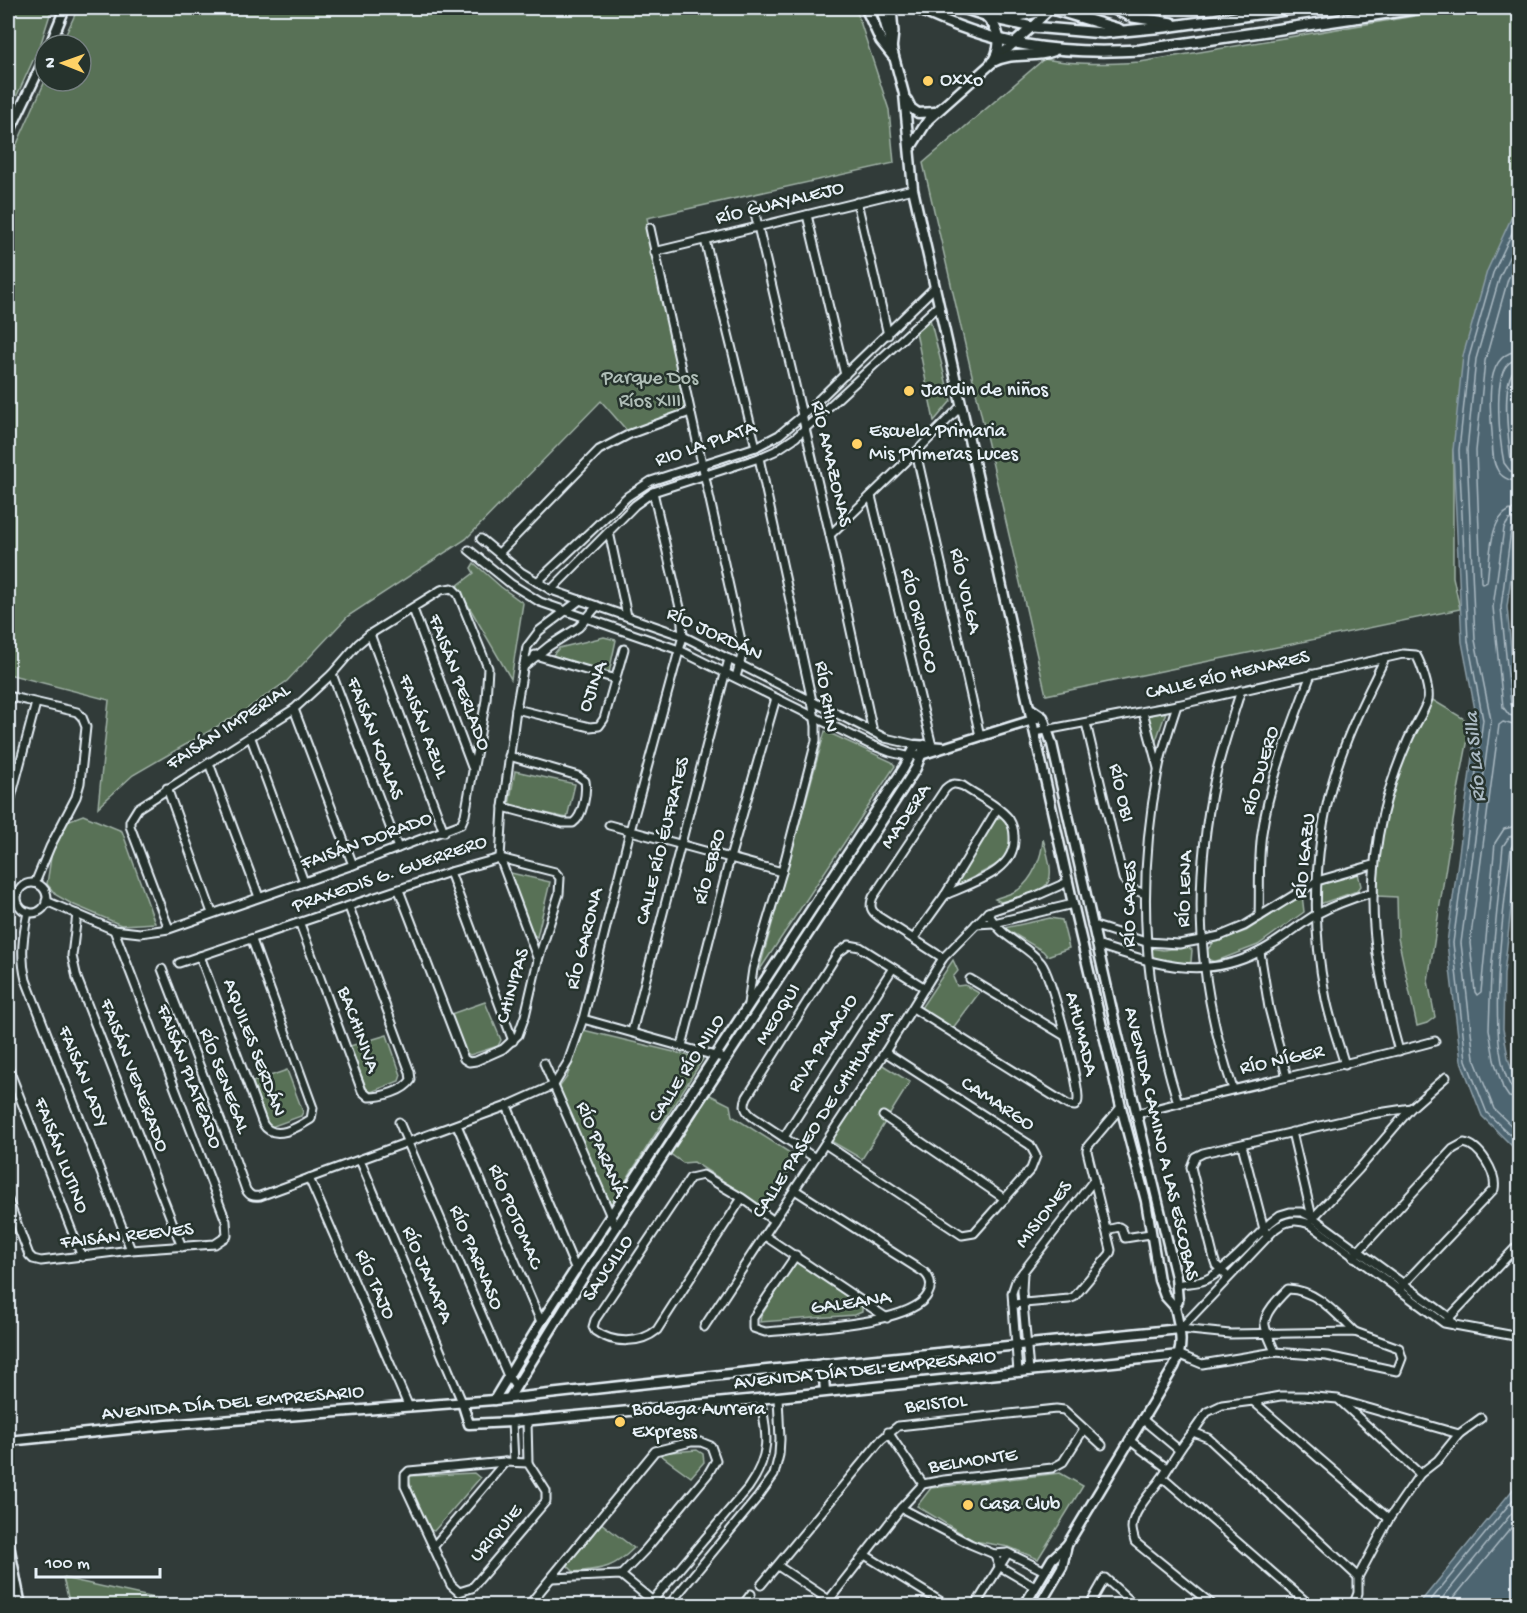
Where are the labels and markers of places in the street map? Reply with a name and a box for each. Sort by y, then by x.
place label: Oxxo [940,70,983,93]
marker: Oxxo [921,74,935,88]
place label: Jardin de niños [921,380,1049,403]
marker: Jardin de niños [902,384,916,398]
place label: Escuela Primaria Mis Primeras Luces [869,421,1018,467]
marker: Escuela Primaria Mis Primeras Luces [850,437,864,451]
place label: Bodega Aurrera Express [631,1399,767,1445]
marker: Bodega Aurrera Express [613,1415,627,1429]
place label: Casa Club [980,1494,1061,1517]
marker: Casa Club [961,1498,975,1512]

